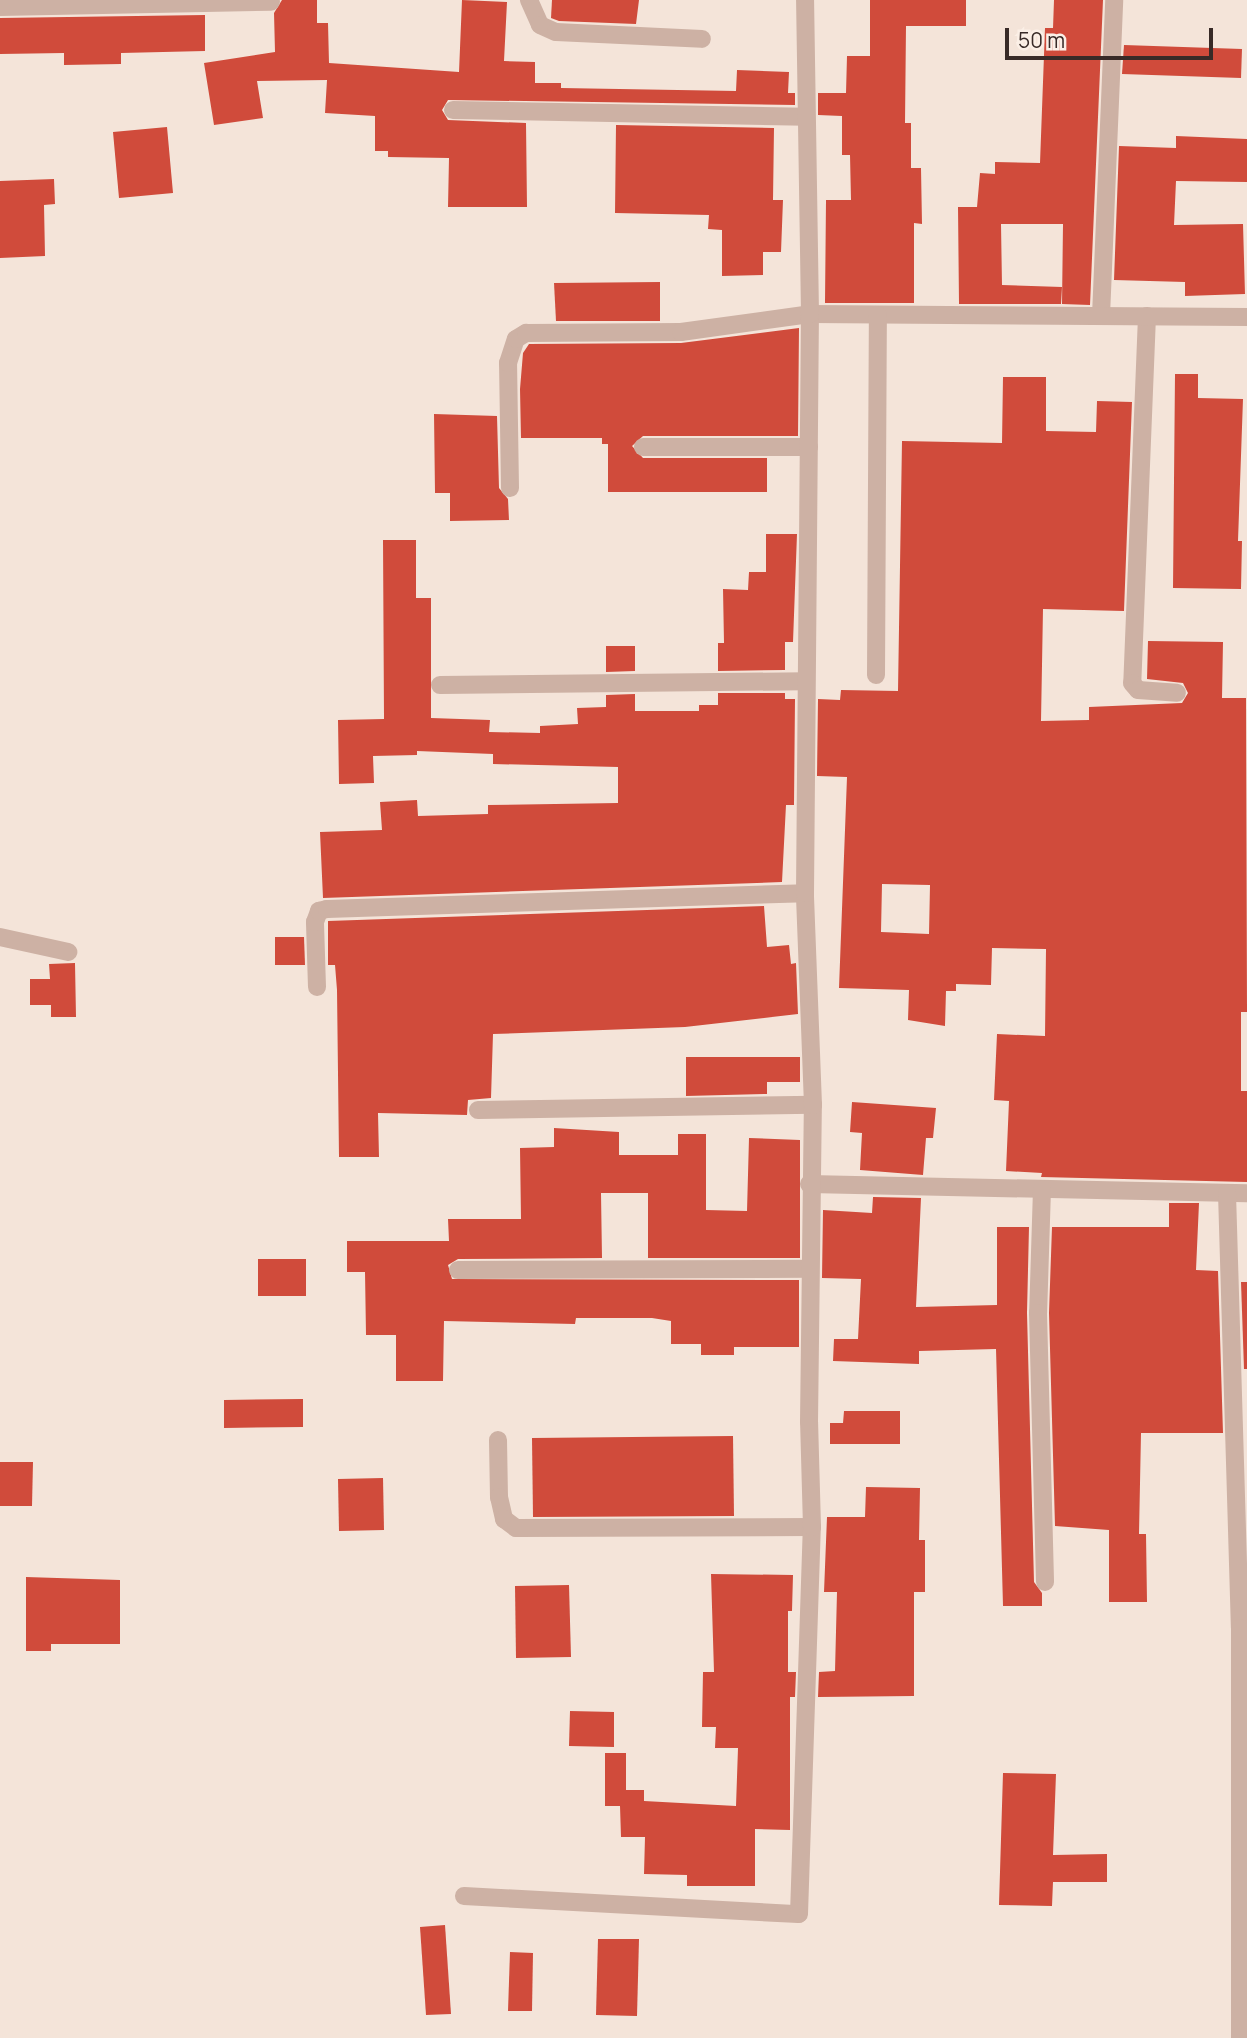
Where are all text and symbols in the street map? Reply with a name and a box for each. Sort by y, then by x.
scale bar [1009,14,1217,58]
text: 50 m [1018,26,1065,54]

